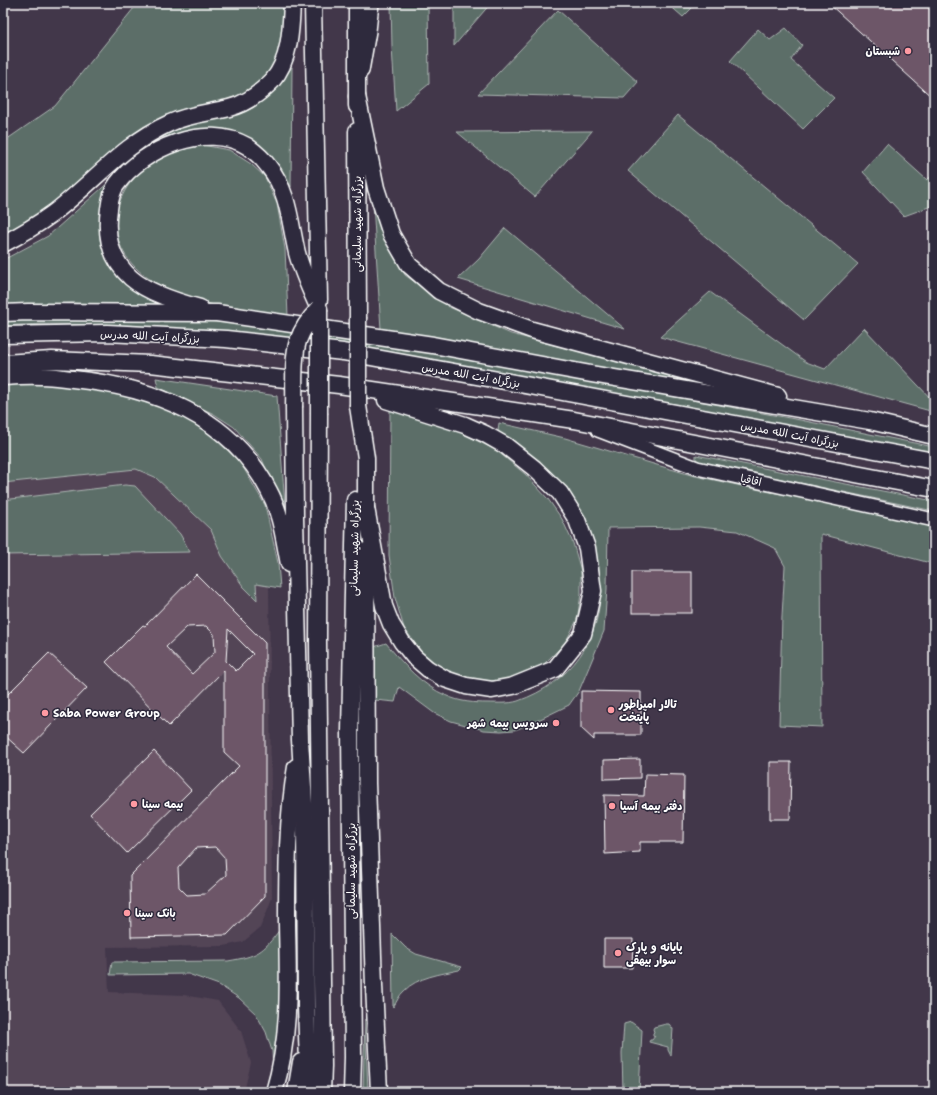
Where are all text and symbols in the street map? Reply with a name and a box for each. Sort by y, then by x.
place label: شبستان [866,44,900,59]
marker: شبستان [903,46,913,56]
street label: بزرگراه شهید سلیمانی [350,176,365,272]
street label: بزرگراه آیت الله مدرس [100,326,200,347]
street label: بزرگراه آیت الله مدرس [421,359,521,392]
street label: بزرگراه آیت الله مدرس [740,418,840,451]
street label: اقاقیا [739,471,763,490]
street label: بزرگراه شهید سلیمانی [346,500,363,596]
place label: تالار امپراطور پایتخت [618,697,677,725]
marker: تالار امپراطور پایتخت [606,705,616,715]
place label: Saba Power Group [53,706,160,721]
marker: Saba Power Group [40,708,50,718]
place label: سرویس بیمه شهر [467,716,548,731]
marker: سرویس بیمه شهر [551,718,561,728]
place label: بیمه سینا [142,797,183,812]
marker: بیمه سینا [129,799,139,809]
place label: دفتر بیمه آسیا [620,799,682,814]
marker: دفتر بیمه آسیا [607,801,617,811]
street label: بزرگراه شهید سلیمانی [344,823,359,919]
place label: بانک سینا [135,906,176,921]
marker: بانک سینا [122,908,132,918]
place label: پایانه و پارک سوار بیهقی [626,940,683,968]
marker: پایانه و پارک سوار بیهقی [613,948,623,958]

